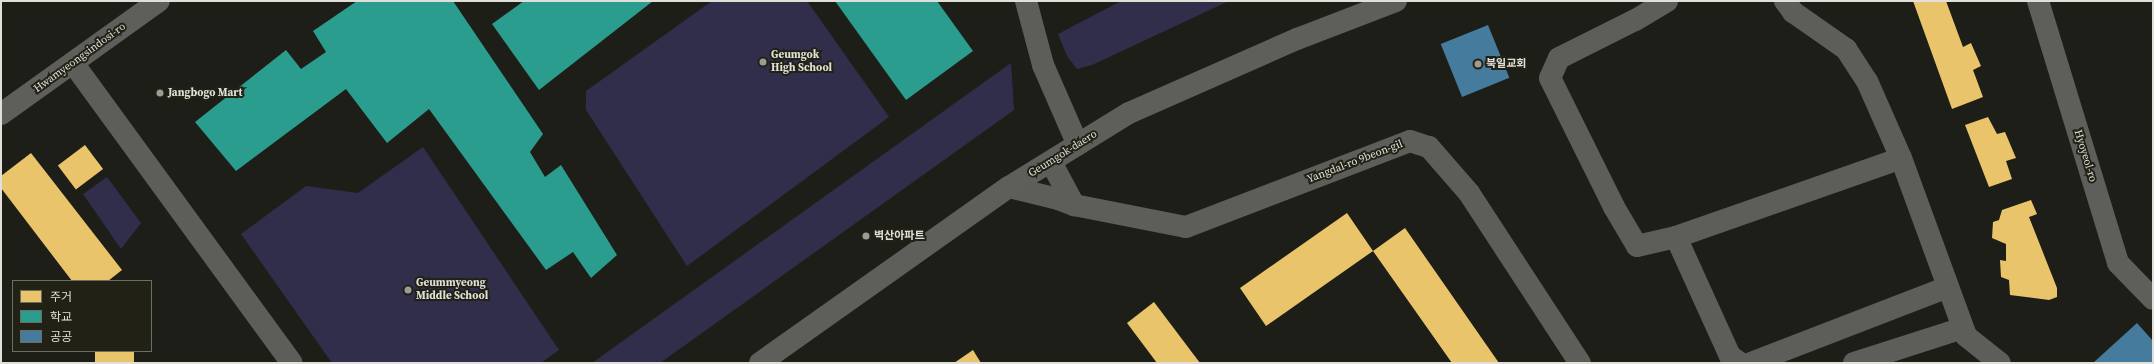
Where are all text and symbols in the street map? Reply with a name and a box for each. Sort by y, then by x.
street label: Hwamyeongsindosi-ro [32,20,128,96]
place label: Geumgok High School [771,49,832,75]
marker: Geumgok High School [758,57,768,67]
place label: 북일교회 [1486,57,1526,71]
marker: 북일교회 [1473,59,1483,69]
place label: Jangbogo Mart [168,86,242,100]
marker: Jangbogo Mart [155,88,165,98]
street label: Geumgok-daero [1026,128,1100,180]
street label: Hyoyeol-ro [2071,128,2099,184]
street label: Yangdal-ro 9beon-gil [1305,138,1405,186]
place label: 벽산아파트 [874,229,925,243]
marker: 벽산아파트 [861,231,871,241]
place label: Geummyeong Middle School [416,277,488,303]
legend [12,280,152,352]
marker: Geummyeong Middle School [403,285,413,295]
text: 주거 [50,289,72,305]
text: 학교 [50,309,72,325]
text: 공공 [50,329,72,345]

